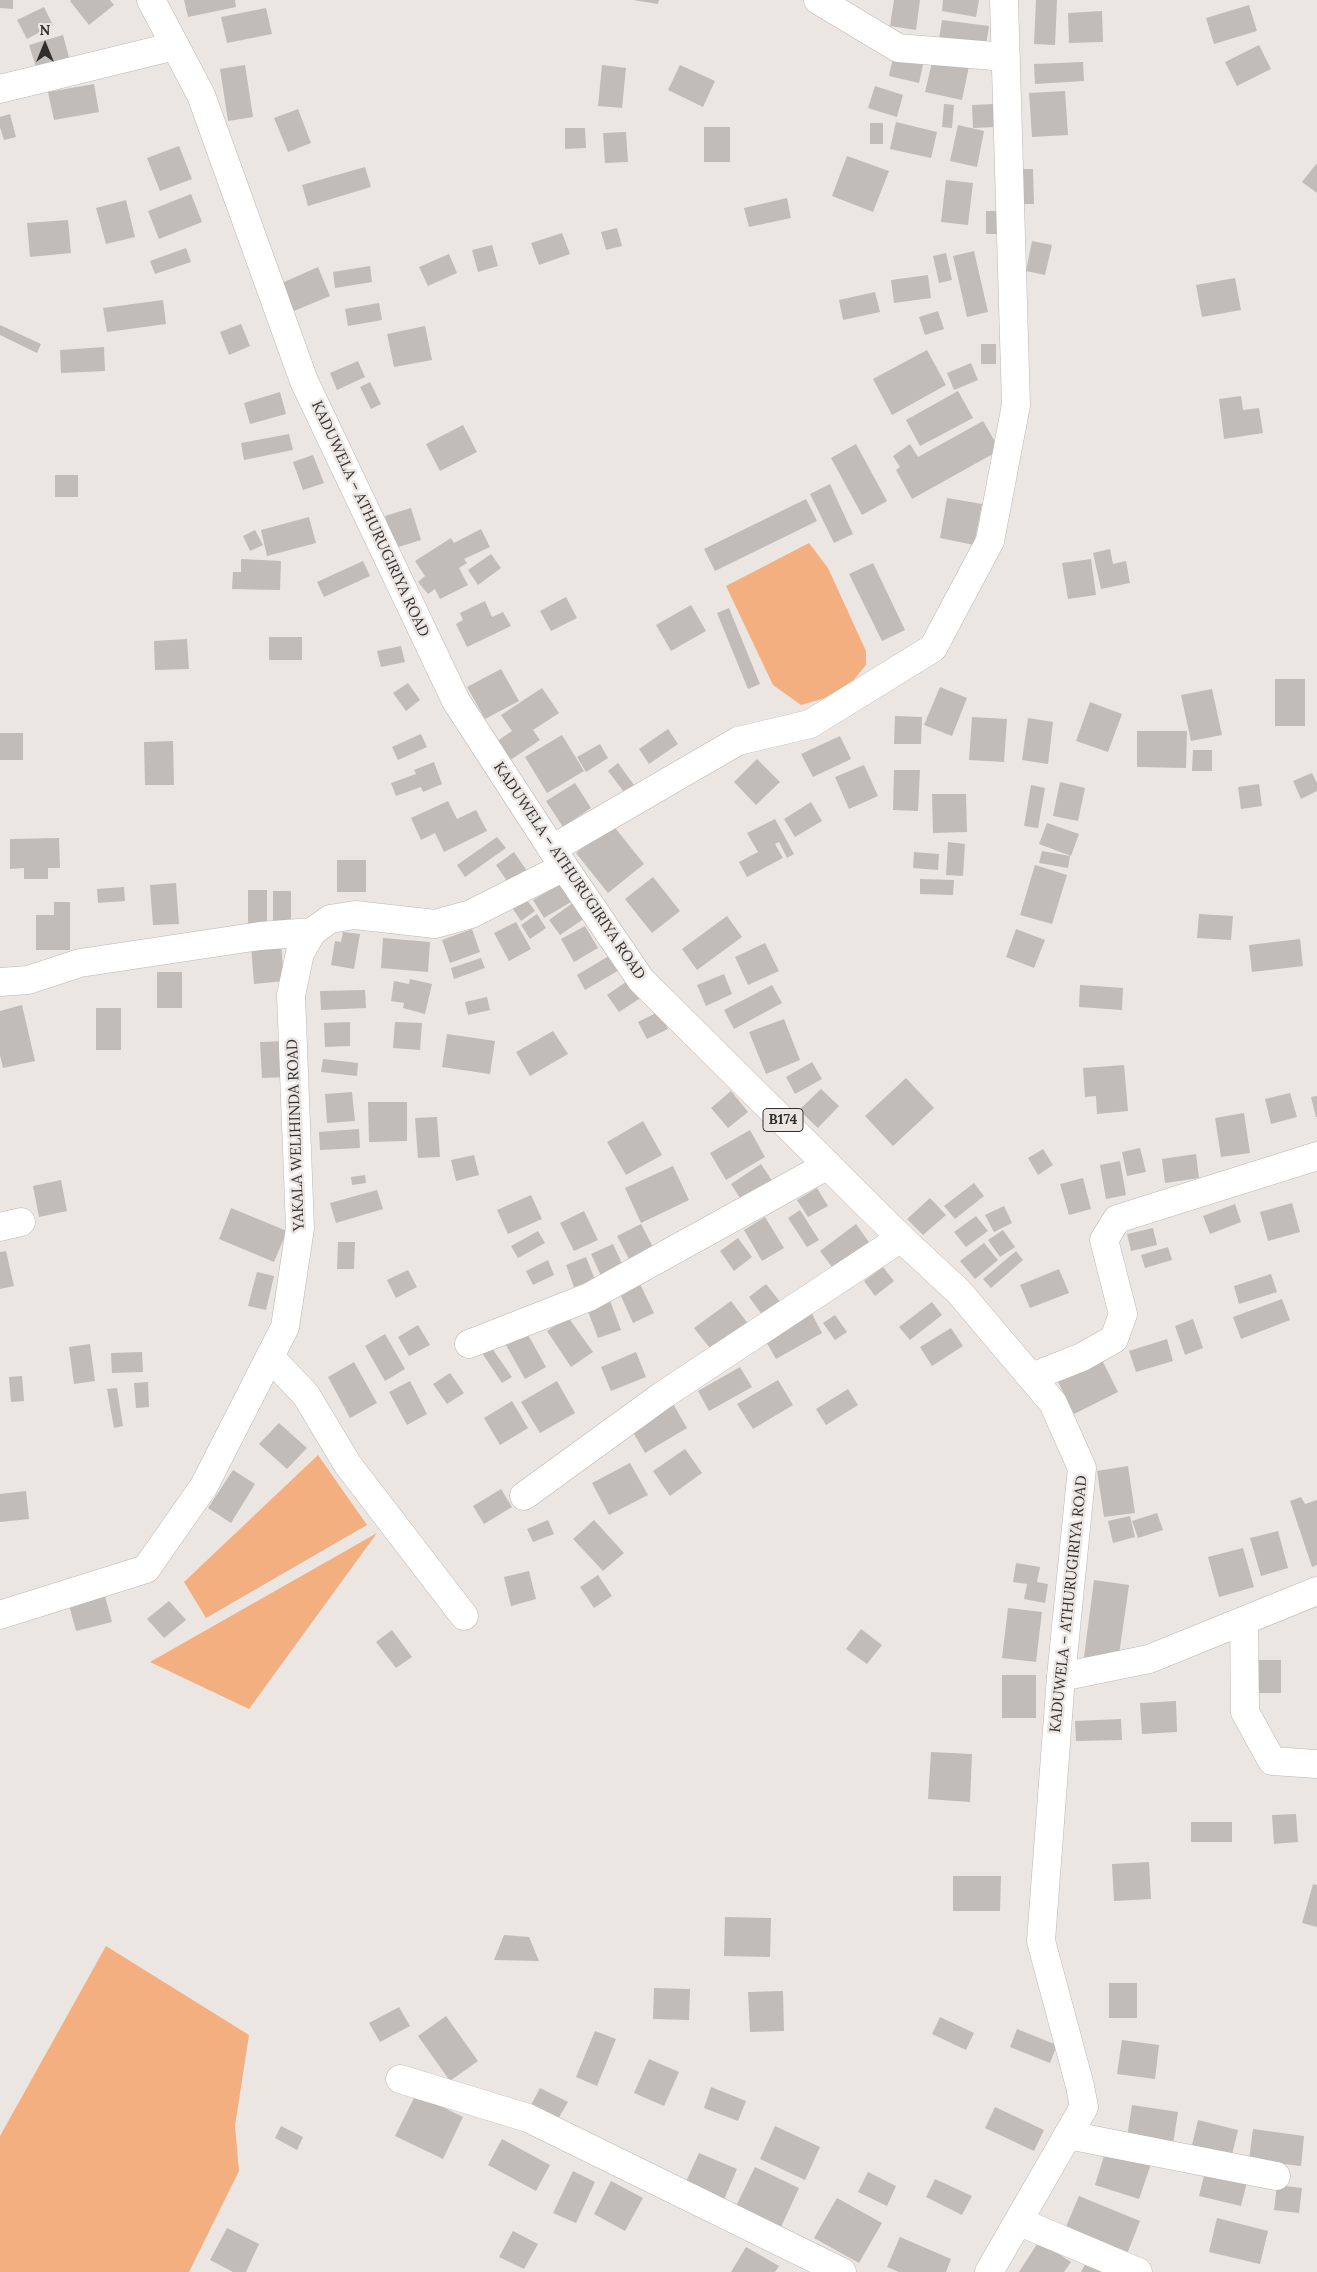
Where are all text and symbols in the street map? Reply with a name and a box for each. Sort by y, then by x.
north arrow [20,20,70,70]
text: N [40,21,50,39]
street label: KADUWELA – ATHURUGIRIYA ROAD [307,398,433,640]
street label: KADUWELA – ATHURUGIRIYA ROAD [489,759,649,983]
street label: YAKALA WELIHINDA ROAD [284,1039,308,1231]
road number: B174 [763,1108,803,1132]
street label: KADUWELA – ATHURUGIRIYA ROAD [1047,1475,1091,1733]

